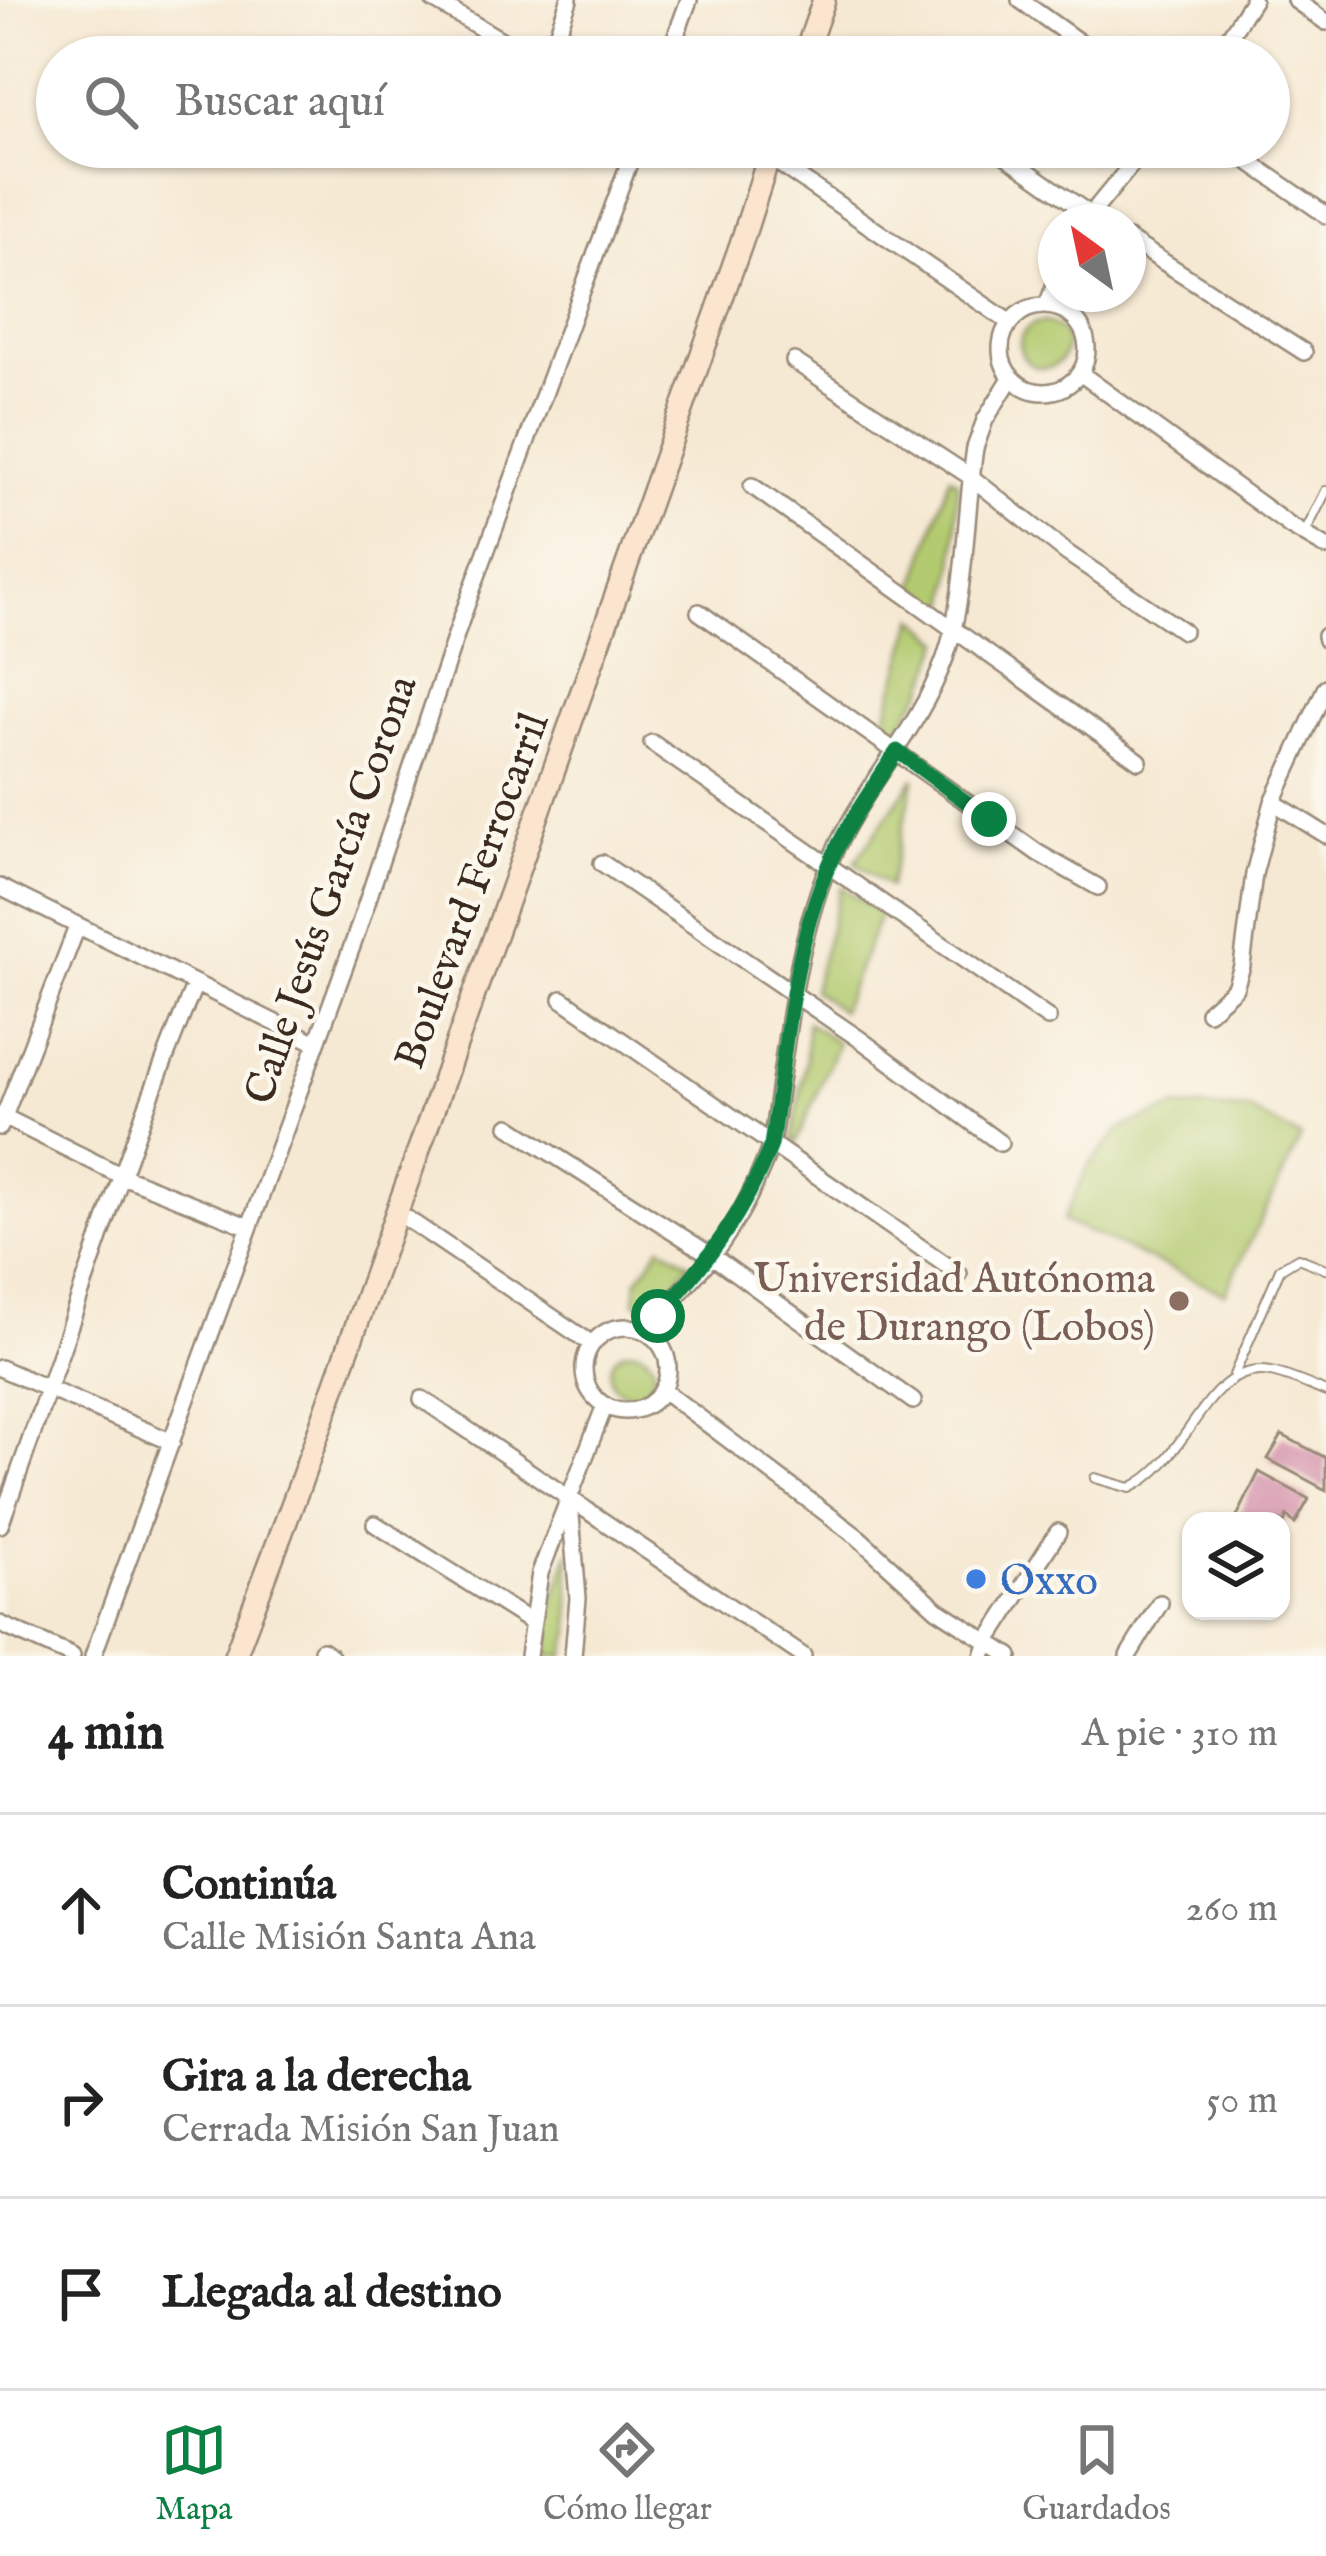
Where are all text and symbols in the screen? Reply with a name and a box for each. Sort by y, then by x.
search box [36,36,1290,168]
icon: search [78,69,144,135]
text: Buscar aquí [174,74,385,131]
north arrow [1038,204,1146,312]
street label: Calle Jesús García Corona [234,668,431,1111]
street label: Boulevard Ferrocarril [384,705,563,1077]
route end [962,792,1016,846]
place label: Universidad Autónoma de Durango (Lobos) [754,1254,1156,1355]
marker: Universidad Autónoma de Durango (Lobos) [1166,1288,1192,1314]
route start [631,1289,685,1343]
map controls [1182,1512,1290,1620]
button: layers [1182,1512,1290,1620]
place label: Oxxo [1000,1556,1098,1609]
marker: Oxxo [963,1566,989,1592]
text: 4 min [48,1702,164,1767]
text: A pie · 310 m [1082,1710,1278,1759]
text: Continúa [162,1857,336,1914]
icon: ahead [48,1877,114,1943]
text: 260 m [1185,1885,1278,1934]
text: Calle Misión Santa Ana [162,1914,536,1963]
text: Gira a la derecha [162,2049,471,2106]
icon: right [48,2069,114,2135]
text: 50 m [1206,2077,1278,2126]
text: Cerrada Misión San Juan [162,2106,560,2155]
icon: arrive [48,2261,114,2327]
text: Llegada al destino [162,2265,502,2322]
tab: Mapa [155,2417,233,2531]
tab: Cómo llegar [543,2417,712,2531]
tab: Guardados [1022,2417,1171,2531]

